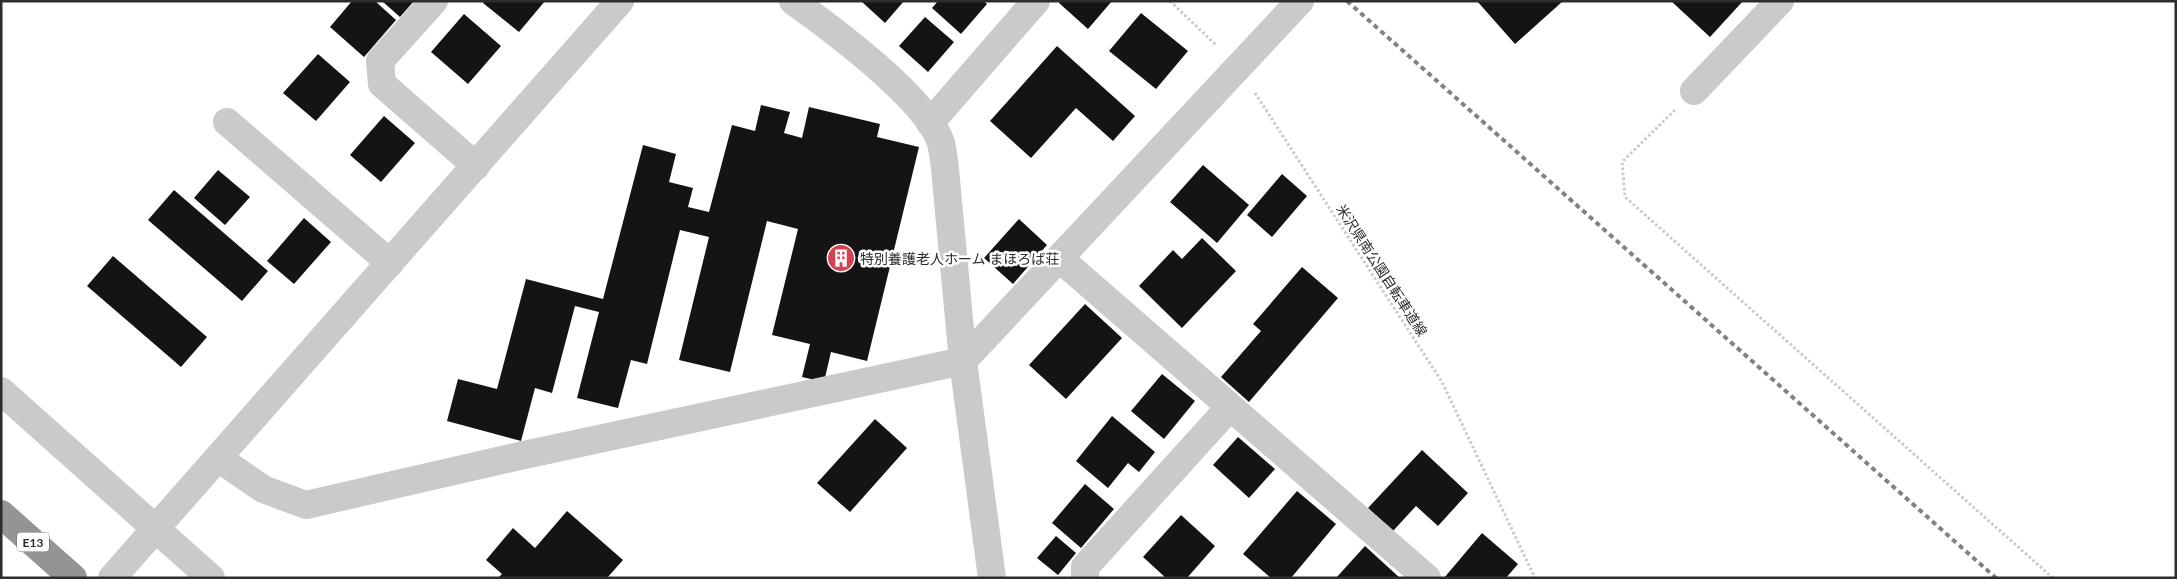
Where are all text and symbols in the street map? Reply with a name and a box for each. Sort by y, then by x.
street label: 米沢県南公園自転車道線 [1333,201,1431,339]
building icon: 特別養護老人ホーム まほろば荘 [826,243,856,273]
place label: 特別養護老人ホーム まほろば荘 [860,250,1059,267]
road number: E13 [17,532,49,552]

